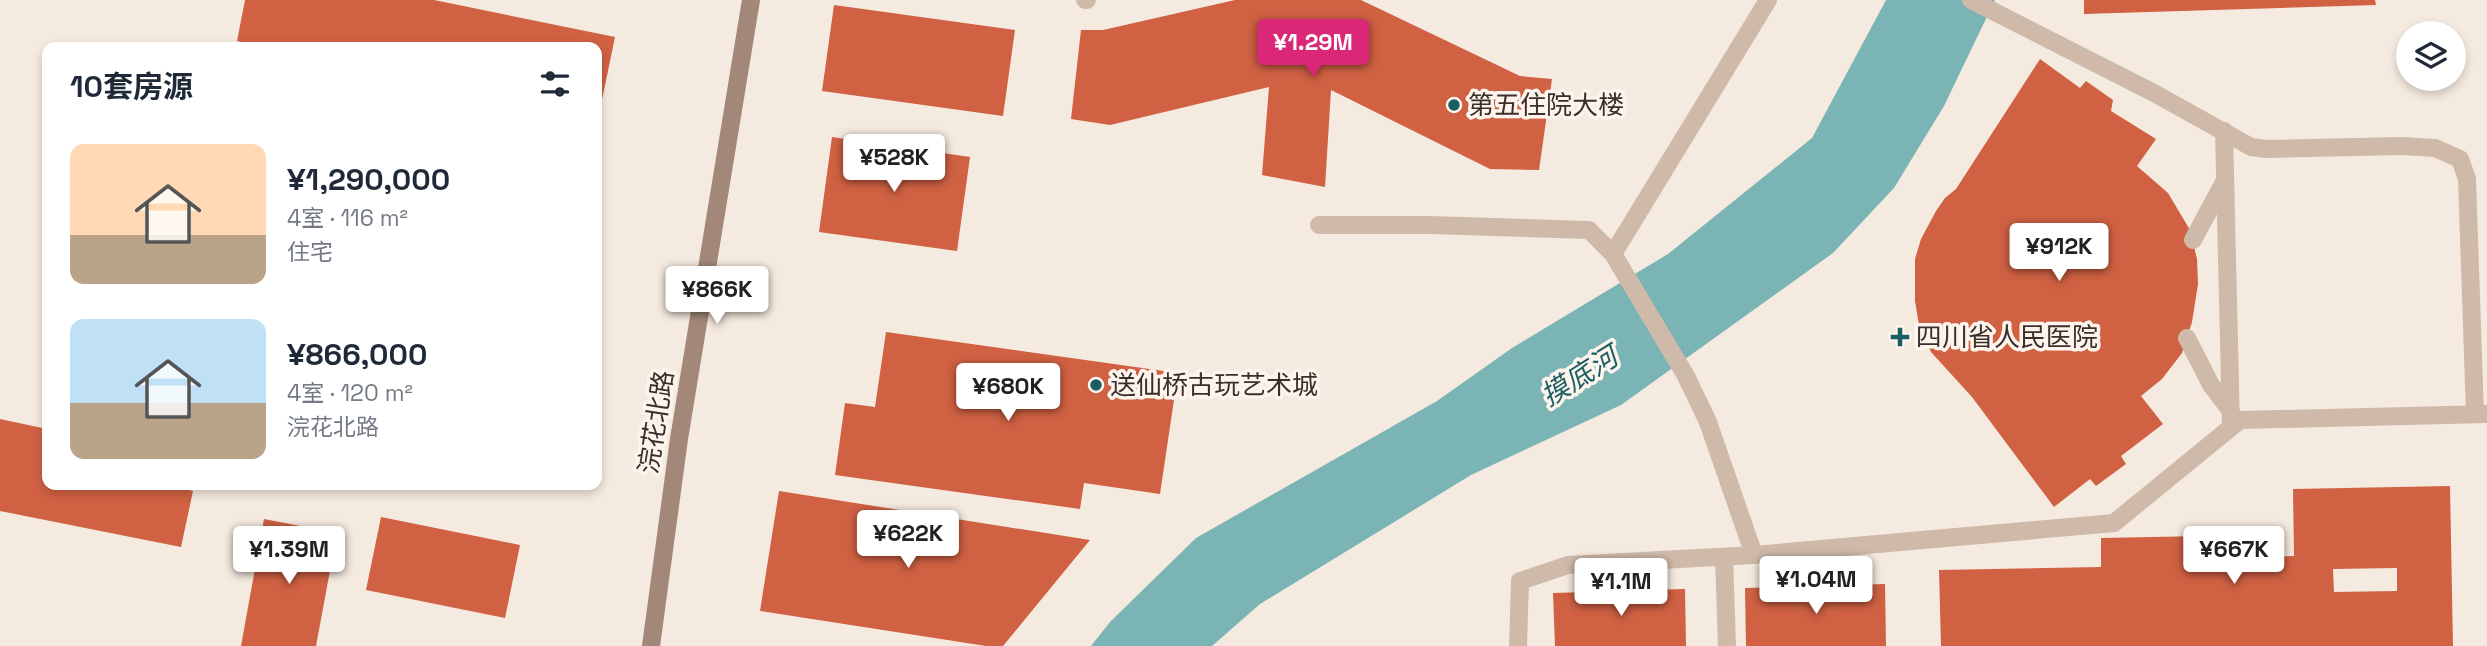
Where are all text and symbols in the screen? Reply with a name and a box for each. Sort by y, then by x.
pin: ¥1.29M [1256,20,1370,79]
map controls [2396,21,2466,91]
button: layers [2396,21,2466,91]
text: ¥1.29M [1273,27,1353,57]
icon: filters [536,65,574,103]
text: 10套房源 [70,67,193,106]
place label: 第五住院大楼 [1468,88,1624,122]
marker: 第五住院大楼 [1446,97,1462,113]
pin: ¥528K [845,134,943,194]
text: ¥528K [859,142,929,172]
text: ¥1,290,000 [287,160,450,199]
icon: home [126,172,210,256]
text: 4室 · 116 m² [287,203,408,233]
pin: ¥912K [2010,224,2108,283]
text: ¥912K [2026,231,2092,261]
text: 住宅 [287,237,333,267]
pin: ¥866K [668,266,766,326]
text: ¥866K [682,274,752,304]
place label: 四川省人民医院 [1916,320,2098,354]
marker: 四川省人民医院 [1890,327,1910,347]
text: ¥866,000 [287,335,427,374]
water label: 摸底河 [1534,336,1628,414]
icon: home [126,347,210,431]
pin: ¥680K [959,364,1057,423]
street label: 浣花北路 [631,368,681,476]
place label: 送仙桥古玩艺术城 [1110,368,1318,402]
text: ¥680K [972,371,1044,401]
marker: 送仙桥古玩艺术城 [1088,377,1104,393]
text: 4室 · 120 m² [287,378,413,408]
text: 浣花北路 [287,412,379,442]
pin: ¥622K [859,510,957,570]
text: ¥622K [873,518,943,548]
pin: ¥1.39M [232,526,346,586]
pin: ¥667K [2185,526,2283,586]
text: ¥1.39M [249,534,329,564]
text: ¥667K [2199,534,2269,564]
pin: ¥1.04M [1759,556,1873,616]
pin: ¥1.1M [1572,558,1670,618]
text: ¥1.04M [1775,564,1857,594]
text: ¥1.1M [1591,566,1652,596]

